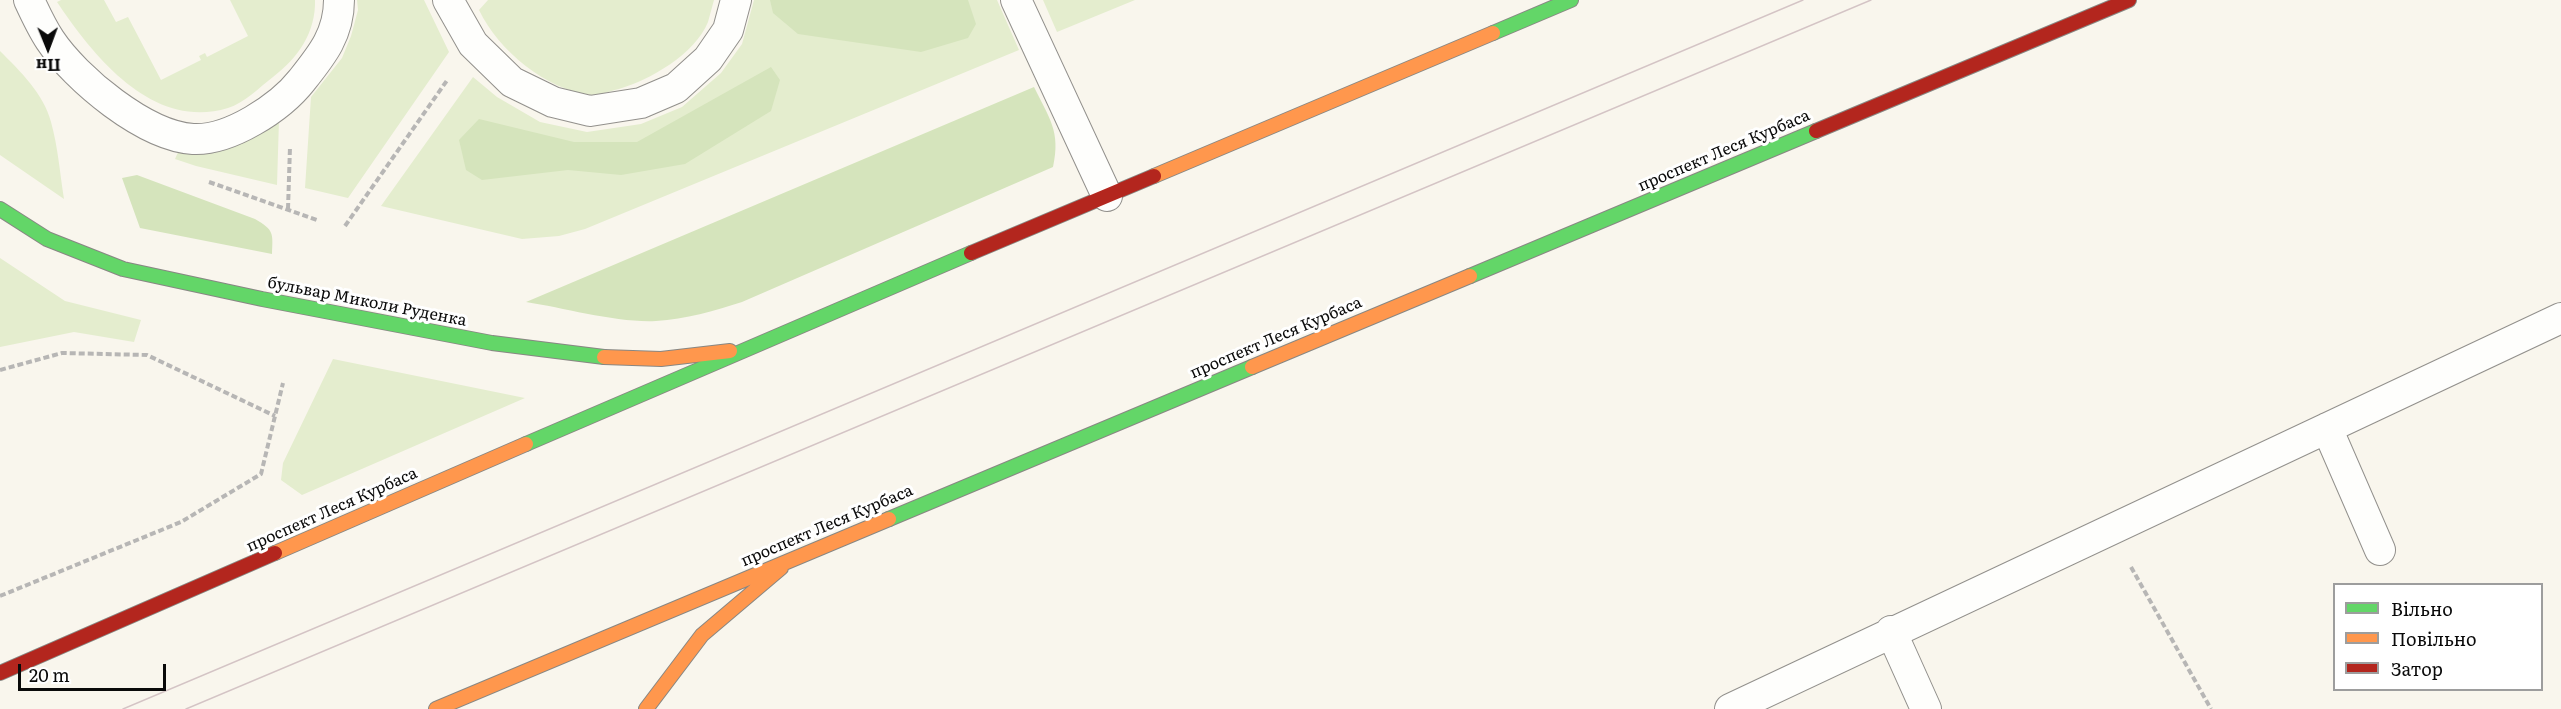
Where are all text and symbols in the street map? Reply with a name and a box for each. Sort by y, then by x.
north arrow [18,18,78,78]
text: Пн [36,54,61,78]
street label: проспект Леся Курбаса [1635,106,1813,196]
street label: бульвар Миколи Руденка [266,273,468,331]
street label: проспект Леся Курбаса [1187,293,1365,383]
street label: проспект Леся Курбаса [244,464,420,556]
street label: проспект Леся Курбаса [738,481,916,571]
legend [2333,583,2543,691]
text: Вільно [2391,595,2453,622]
text: Повільно [2391,625,2477,652]
scale bar [21,652,170,690]
text: Затор [2391,655,2443,682]
text: 20 m [29,661,70,688]

